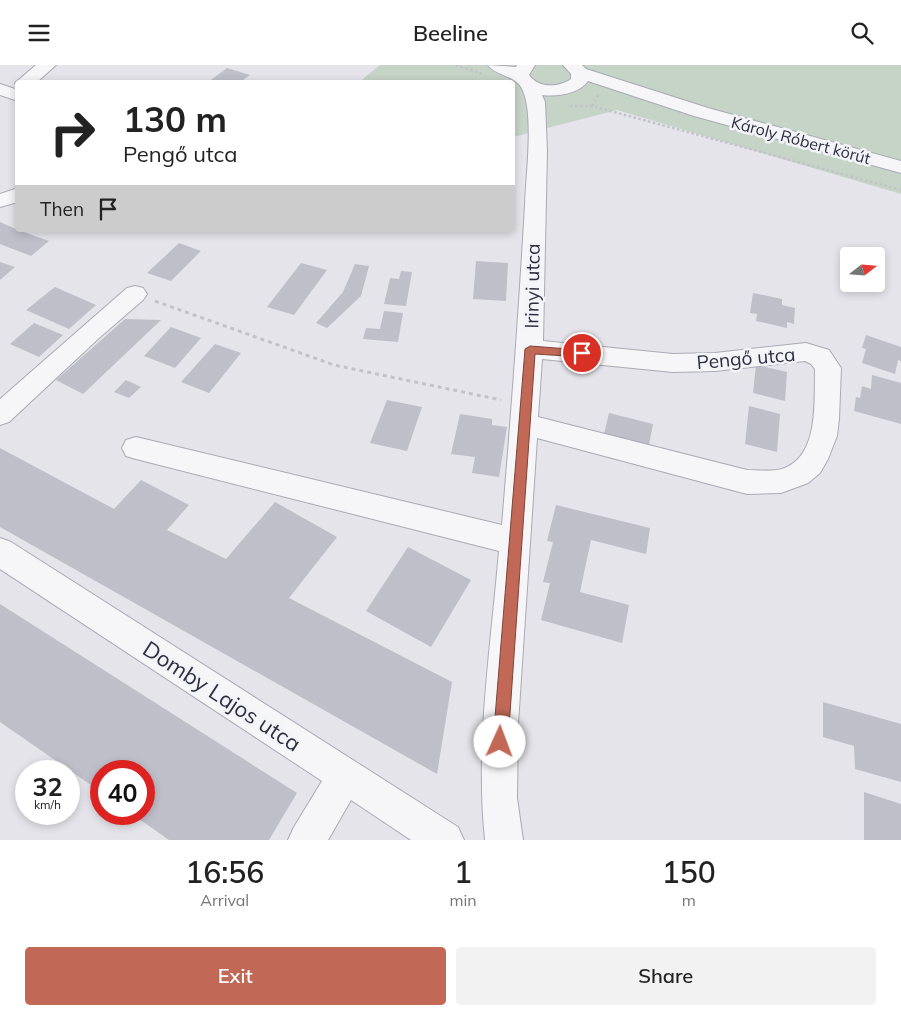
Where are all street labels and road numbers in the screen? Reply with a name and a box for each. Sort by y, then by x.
street label: Károly Róbert körút [729,112,873,168]
street label: Irinyi utca [519,243,545,329]
street label: Pengő utca [696,342,796,374]
street label: Domby Lajos utca [138,635,306,757]

